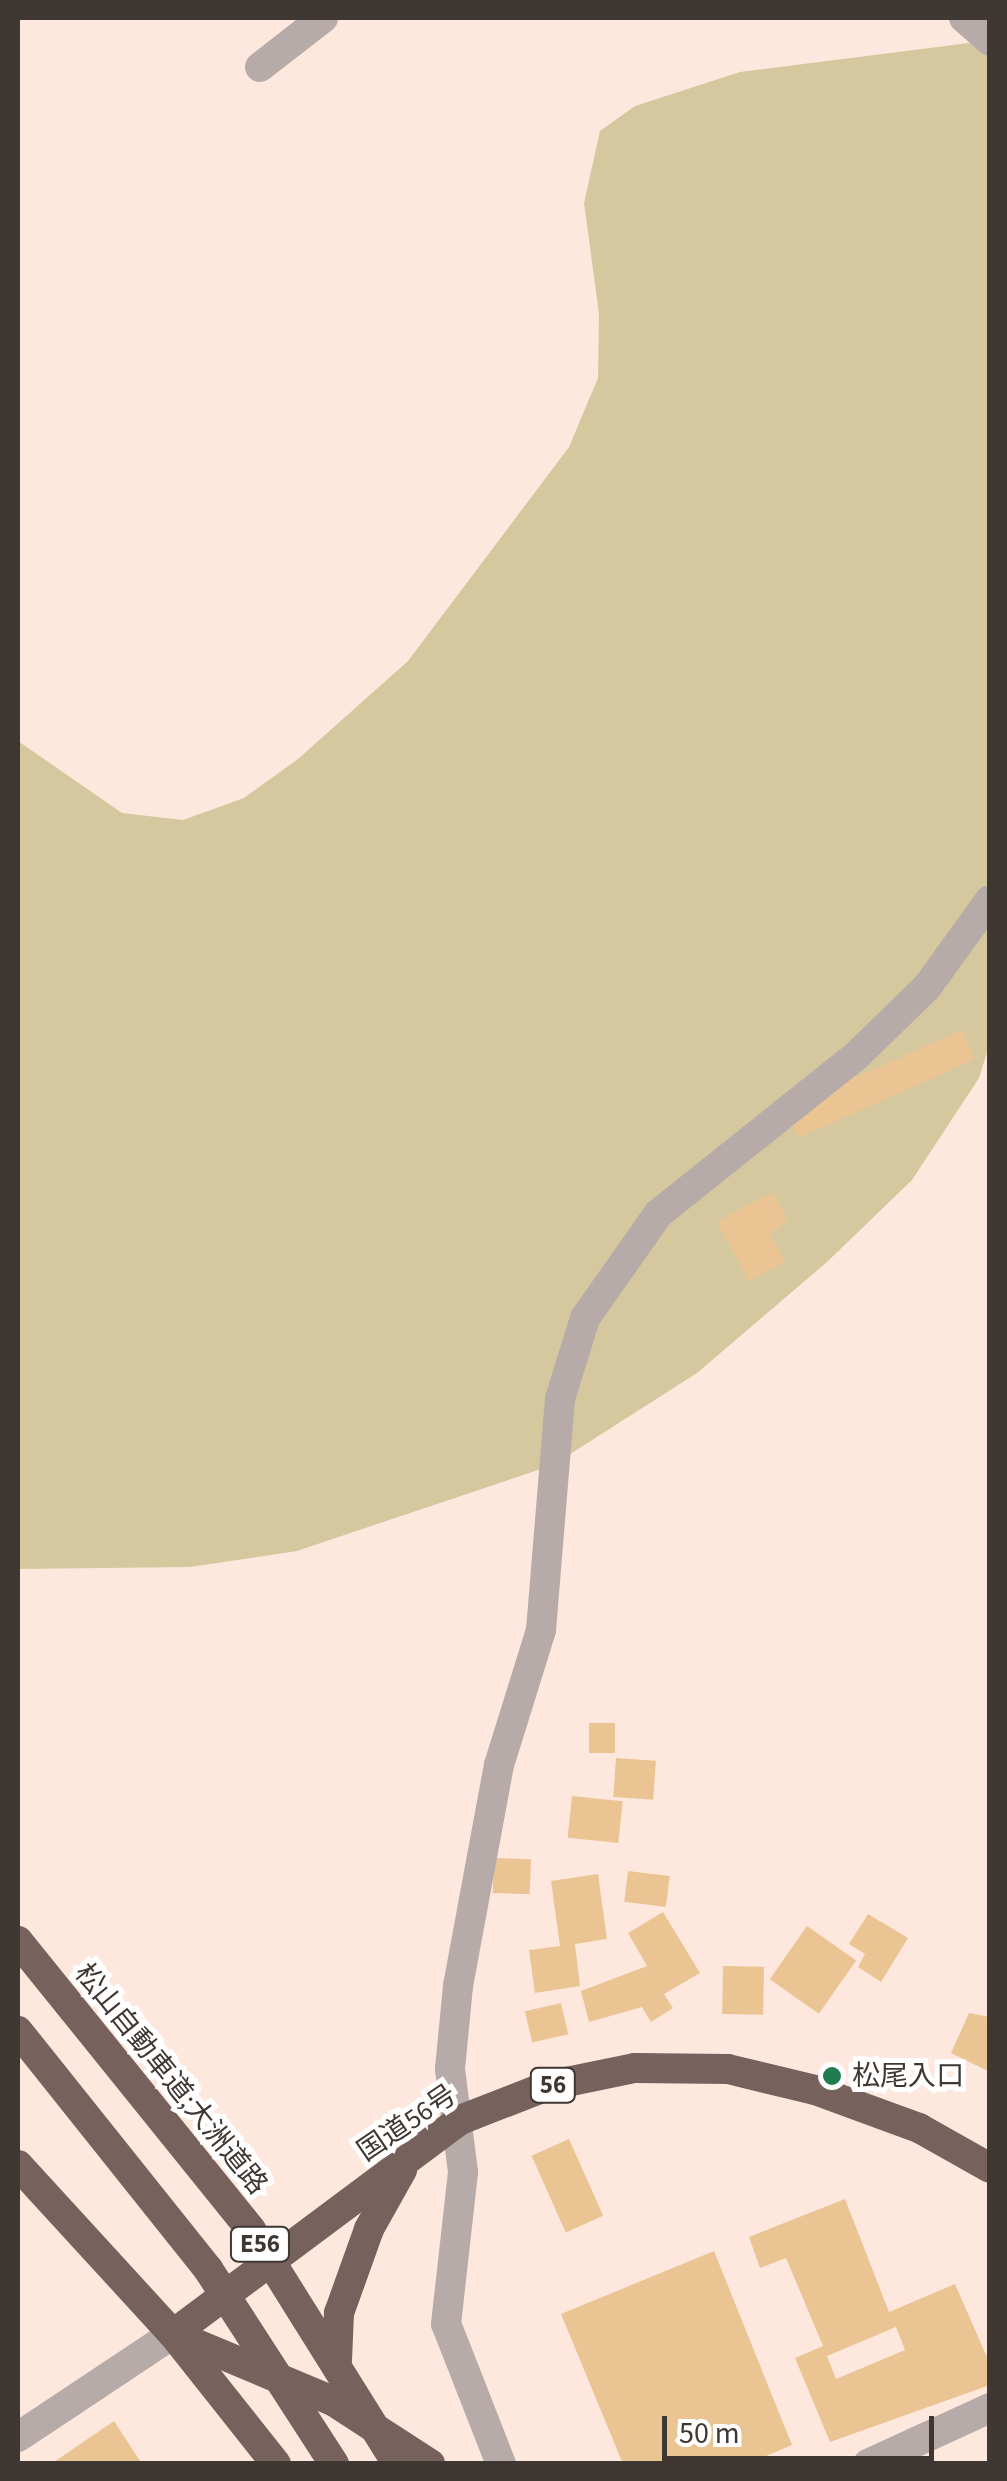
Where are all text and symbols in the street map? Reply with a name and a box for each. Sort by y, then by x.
street label: 松山自動車道;大洲道路 [68,1957,274,2201]
place label: 松尾入口 [852,2059,964,2093]
road number: 56 [528,2065,578,2105]
marker: 松尾入口 [821,2065,843,2087]
street label: 国道56号 [351,2078,463,2168]
road number: E56 [228,2224,292,2264]
scale bar [667,2396,940,2458]
text: 50 m [679,2412,740,2455]

